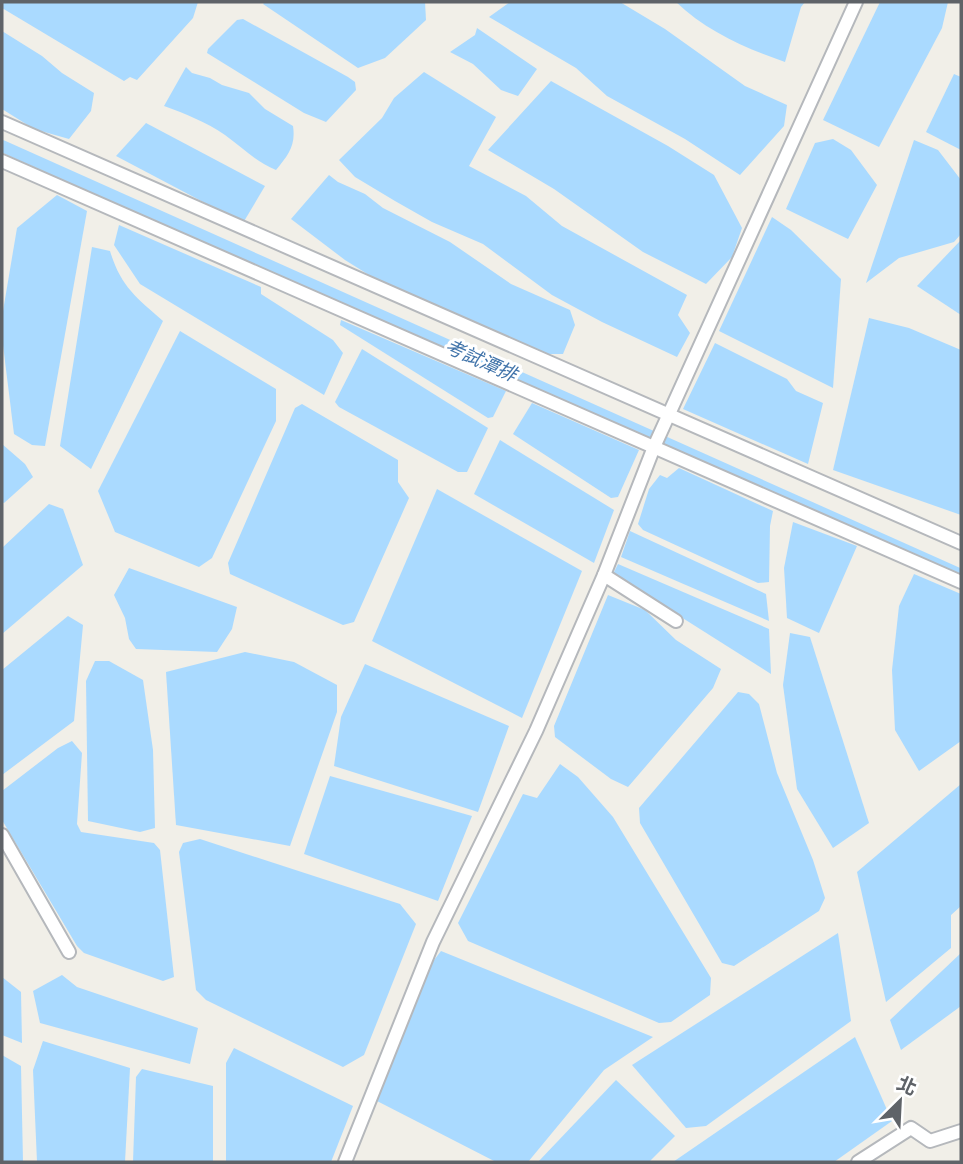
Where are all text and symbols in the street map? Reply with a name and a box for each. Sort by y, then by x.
water label: 考試潭排 [441,333,524,389]
north arrow [865,1066,935,1136]
text: 北 [893,1070,921,1102]

